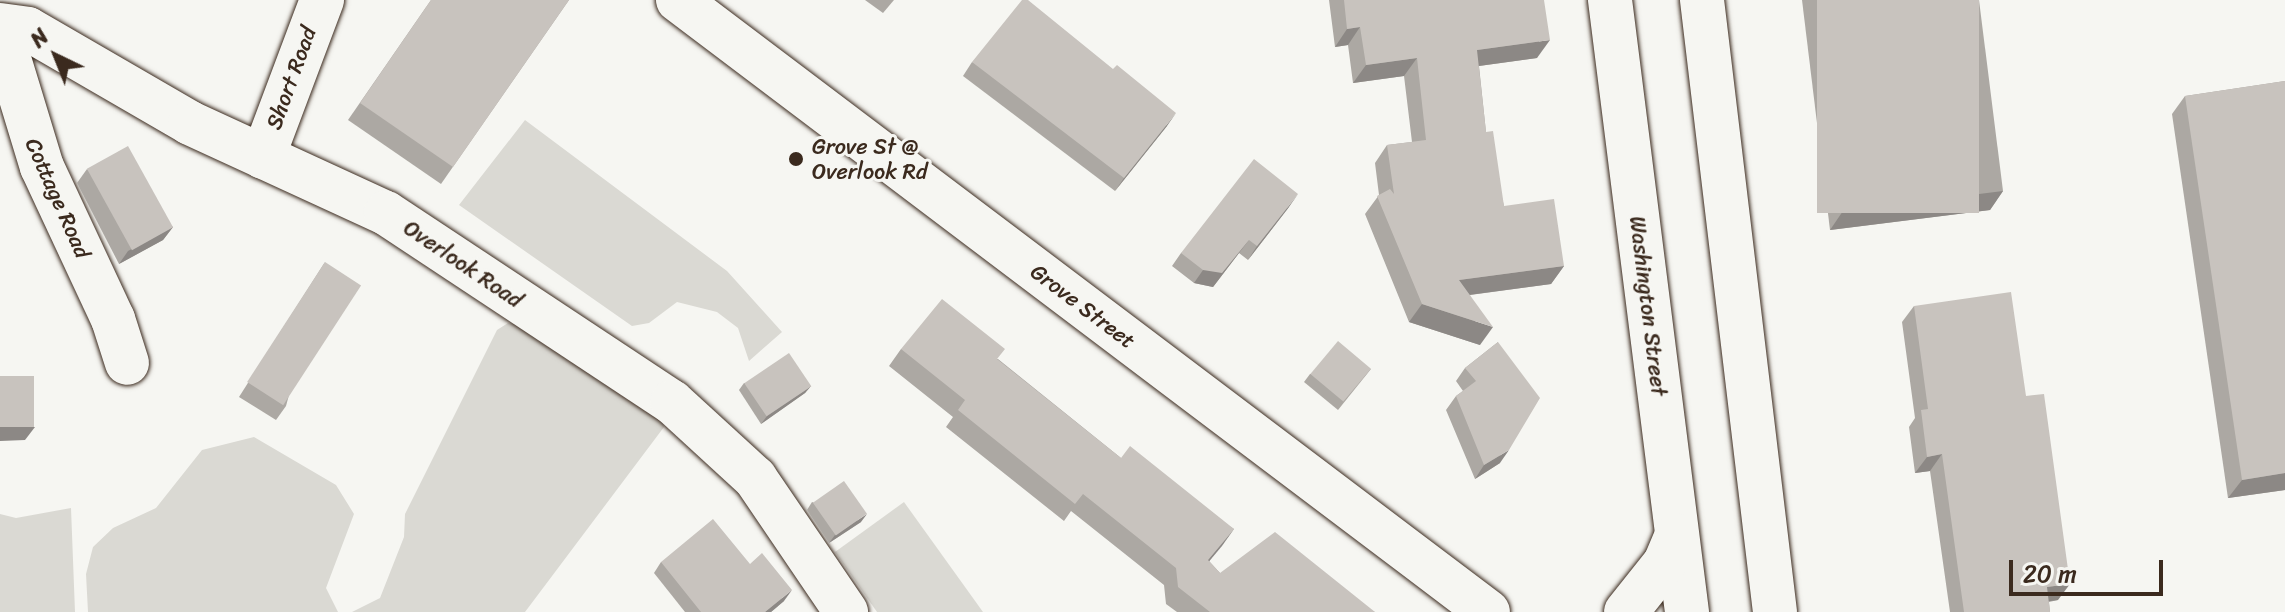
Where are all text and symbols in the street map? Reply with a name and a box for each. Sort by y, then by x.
north arrow [16,16,96,96]
text: N [20,19,58,58]
street label: Short Road [260,23,322,133]
place label: Grove St @ Overlook Rd [812,133,927,184]
street label: Cottage Road [20,134,96,262]
marker: Grove St @ Overlook Rd [787,150,805,168]
street label: Overlook Road [399,215,527,313]
street label: Washington Street [1624,215,1672,397]
street label: Grove Street [1025,258,1141,354]
scale bar [2013,544,2167,594]
text: 20 m [2023,553,2077,595]

